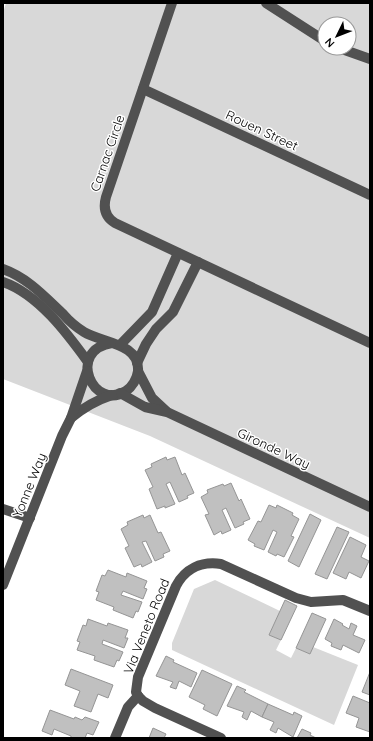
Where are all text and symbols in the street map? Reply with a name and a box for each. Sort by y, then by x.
north arrow [317,16,357,56]
text: N [322,35,338,51]
street label: Rouen Street [223,106,301,154]
street label: Carnac Circle [86,113,128,193]
street label: Gironde Way [235,424,313,472]
street label: Yonne Way [9,450,49,520]
street label: Via Veneto Road [120,576,172,676]

